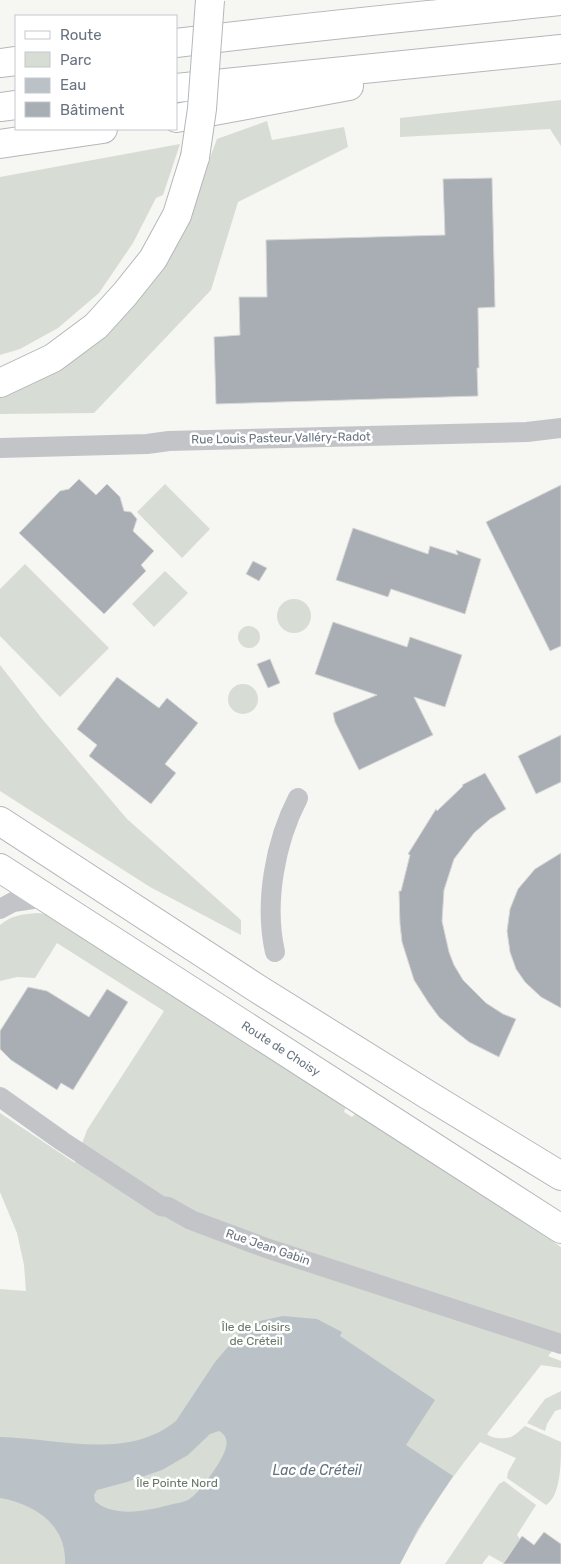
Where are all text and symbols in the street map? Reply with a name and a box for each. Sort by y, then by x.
legend [15,15,178,130]
text: Route [60,26,102,44]
text: Parc [60,51,92,69]
text: Eau [60,76,86,94]
text: Bâtiment [60,101,124,119]
street label: Rue Louis Pasteur Valléry-Radot [191,429,371,447]
street label: Route de Choisy [239,1018,323,1079]
street label: Rue Jean Gabin [224,1226,312,1268]
park label: Île de Loisirs de Créteil [221,1320,290,1348]
water label: Lac de Créteil [272,1462,362,1479]
park label: Île Pointe Nord [135,1476,218,1490]

